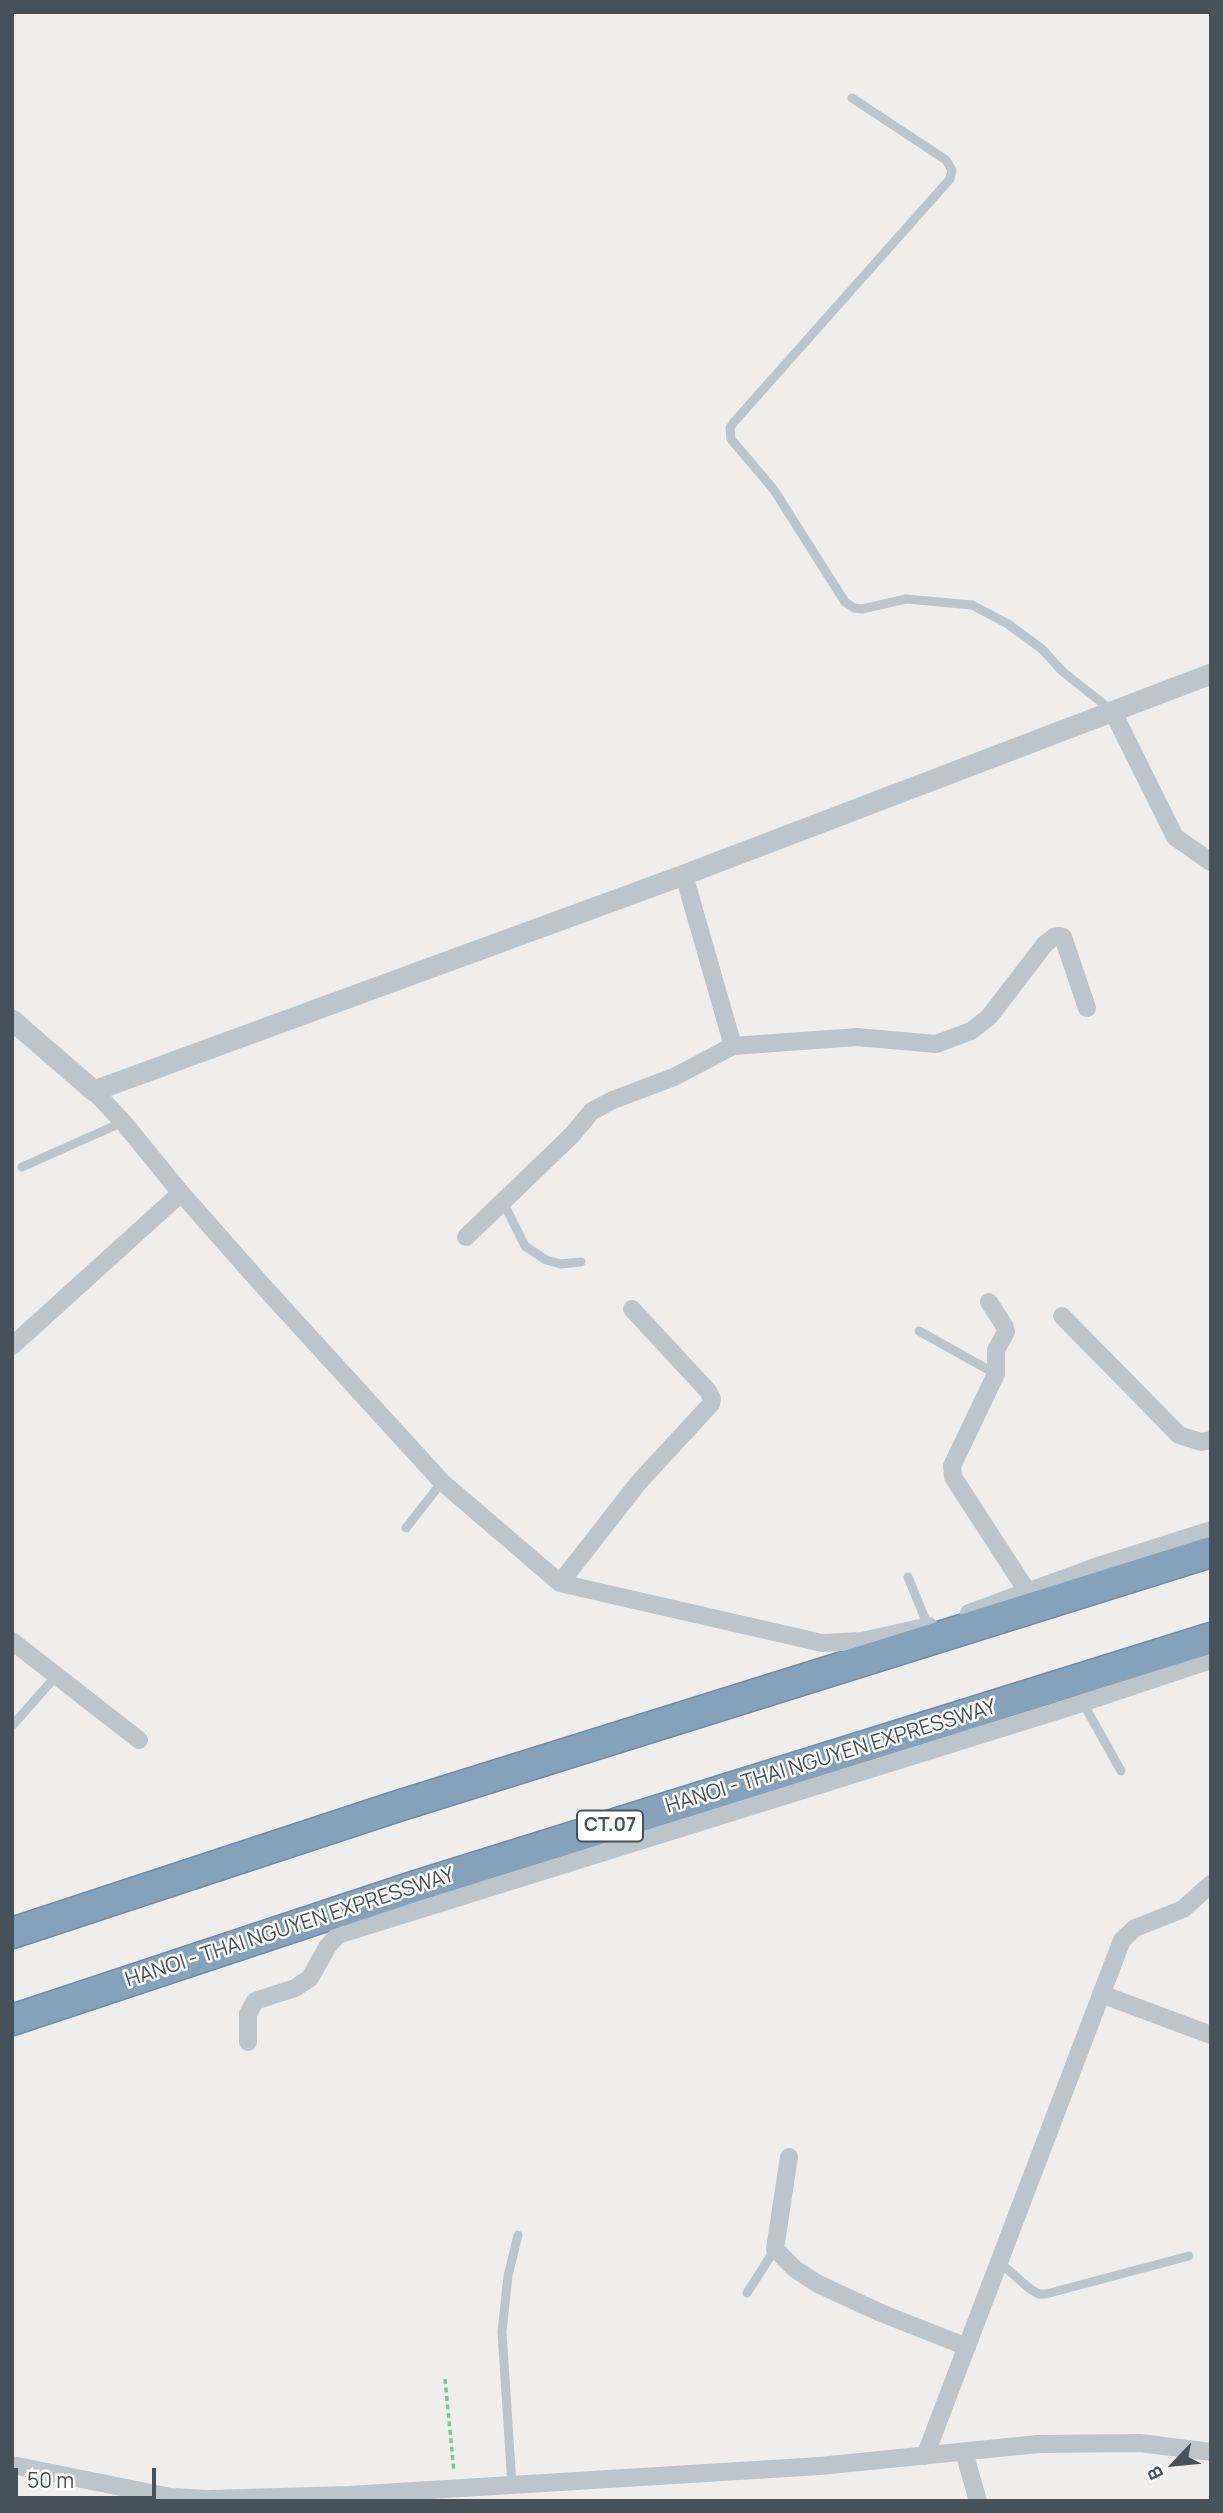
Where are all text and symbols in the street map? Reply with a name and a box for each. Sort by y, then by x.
street label: HANOI - THAI NGUYEN EXPRESSWAY [663,1695,999,1819]
road number: CT.07 [577,1810,643,1842]
street label: HANOI - THAI NGUYEN EXPRESSWAY [122,1863,458,1993]
north arrow [1139,2429,1209,2499]
scale bar [18,2454,159,2498]
text: B [1141,2462,1169,2484]
text: 50 m [27,2466,74,2494]

